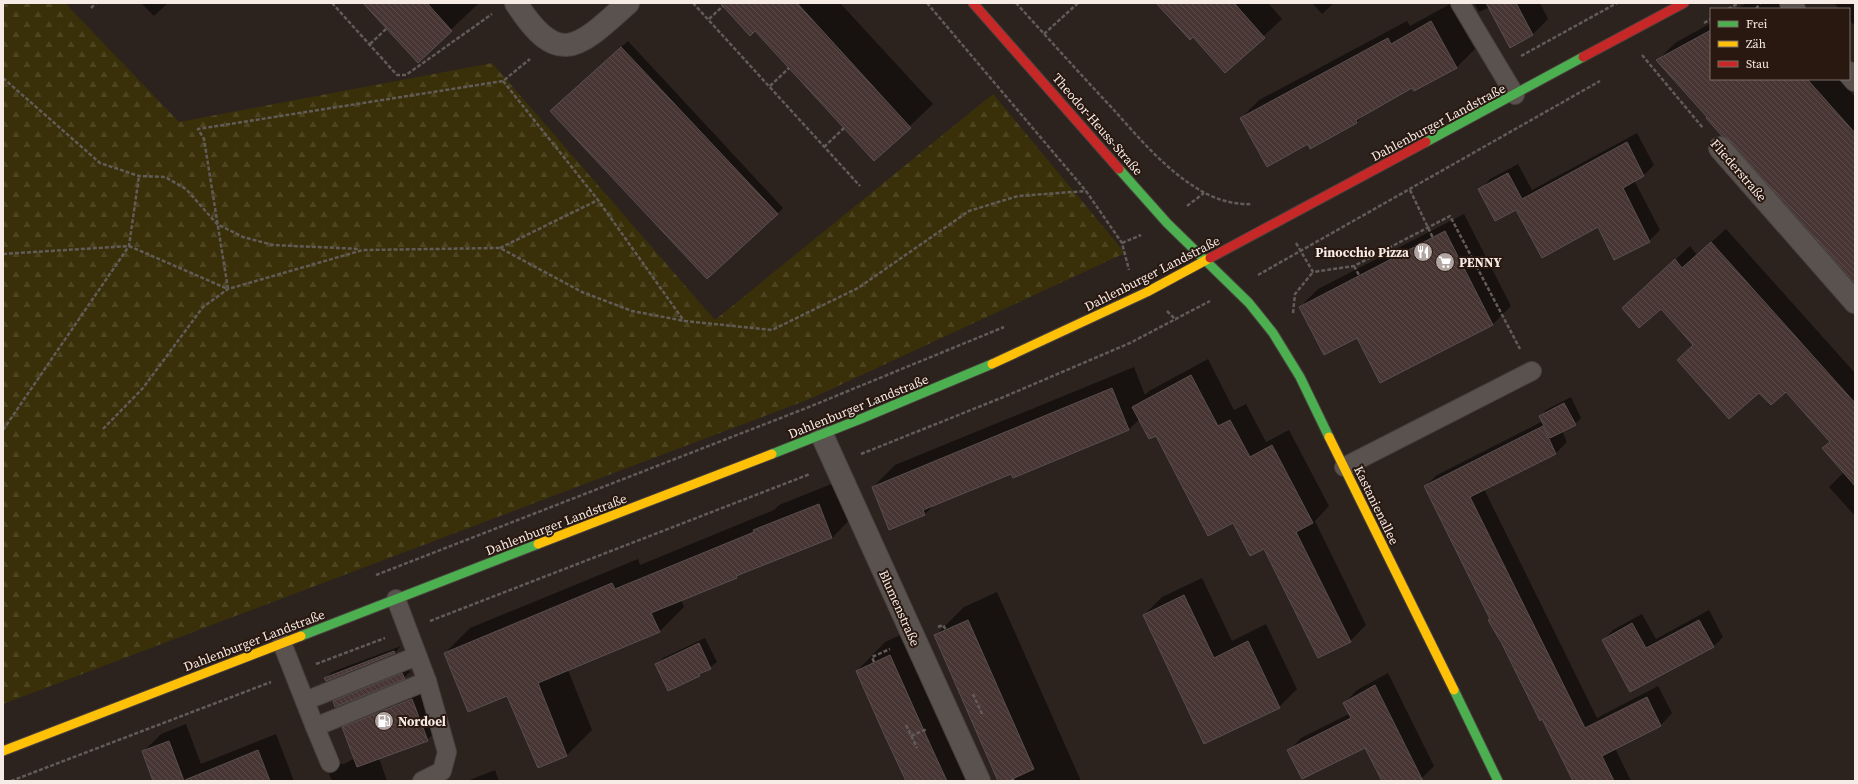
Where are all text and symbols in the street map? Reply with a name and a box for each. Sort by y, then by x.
legend [1710,8,1850,80]
text: Frei [1746,16,1768,32]
text: Zäh [1746,36,1766,52]
text: Stau [1746,56,1769,72]
street label: Theodor-Heuss-Straße [1049,70,1147,179]
street label: Dahlenburger Landstraße [1368,80,1509,165]
street label: Fliederstraße [1707,136,1771,205]
street label: Dahlenburger Landstraße [1082,232,1223,315]
restaurant icon: Pinocchio Pizza [1412,241,1434,263]
place label: Pinocchio Pizza [1315,244,1409,261]
supermarket icon: PENNY [1434,251,1456,273]
place label: PENNY [1459,254,1502,271]
street label: Dahlenburger Landstraße [786,370,931,442]
street label: Kastanienallee [1350,463,1403,548]
street label: Dahlenburger Landstraße [483,490,630,559]
street label: Blumenstraße [875,567,924,649]
street label: Dahlenburger Landstraße [181,606,328,675]
fuel station icon: Nordoel [373,710,395,732]
place label: Nordoel [398,713,446,730]

